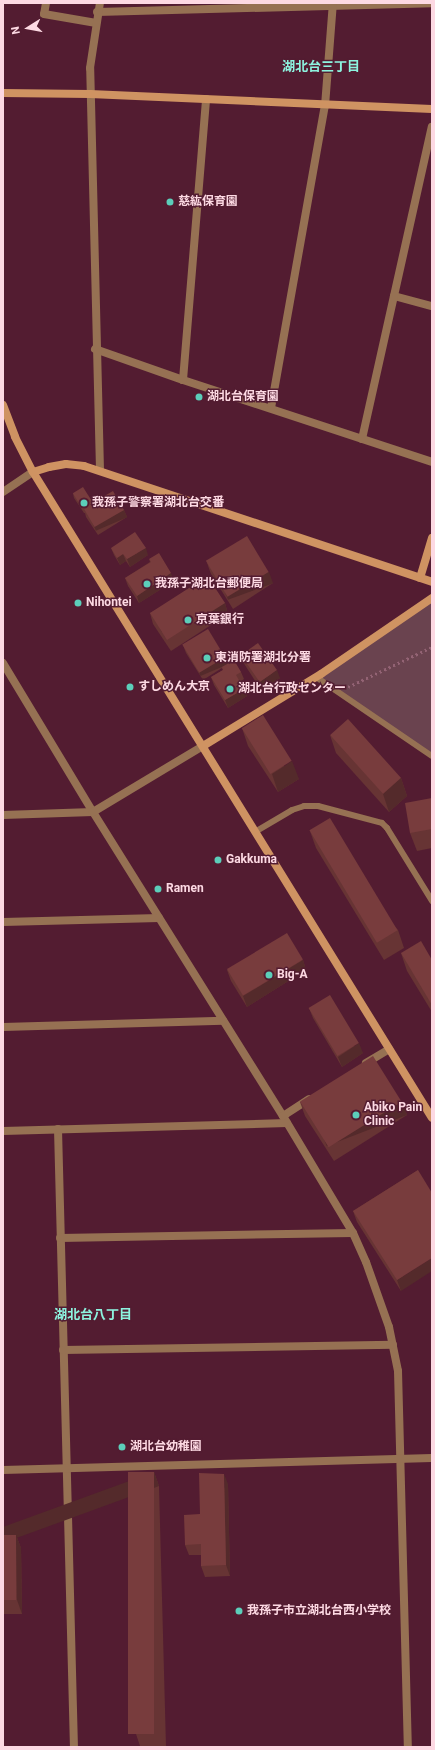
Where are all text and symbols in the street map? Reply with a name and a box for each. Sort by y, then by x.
north arrow [8,8,48,48]
text: N [9,25,23,35]
district label: 湖北台三丁目 [282,59,360,75]
place label: 慈紘保育園 [178,195,238,209]
marker: 慈紘保育園 [165,197,175,207]
place label: 湖北台保育園 [207,390,279,404]
marker: 湖北台保育園 [194,392,204,402]
place label: 我孫子警察署湖北台交番 [92,496,224,510]
marker: 我孫子警察署湖北台交番 [79,498,89,508]
place label: 我孫子湖北台郵便局 [155,577,263,591]
marker: 我孫子湖北台郵便局 [142,579,152,589]
place label: Nihontei [86,596,132,610]
marker: Nihontei [73,598,83,608]
place label: 京葉銀行 [196,613,244,627]
marker: 京葉銀行 [183,615,193,625]
place label: 東消防署湖北分署 [215,651,311,665]
marker: 東消防署湖北分署 [202,653,212,663]
place label: すしめん大京 [138,680,210,694]
marker: すしめん大京 [125,682,135,692]
place label: 湖北台行政センター [238,682,346,696]
marker: 湖北台行政センター [225,684,235,694]
place label: Gakkuma [226,853,277,867]
marker: Gakkuma [213,855,223,865]
place label: Ramen [166,882,204,896]
marker: Ramen [153,884,163,894]
place label: Big-A [277,968,307,982]
marker: Big-A [264,970,274,980]
place label: Abiko Pain Clinic [364,1101,422,1129]
marker: Abiko Pain Clinic [351,1110,361,1120]
district label: 湖北台八丁目 [54,1307,132,1323]
place label: 湖北台幼稚園 [130,1440,202,1454]
marker: 湖北台幼稚園 [117,1442,127,1452]
place label: 我孫子市立湖北台西小学校 [247,1604,391,1618]
marker: 我孫子市立湖北台西小学校 [234,1606,244,1616]

